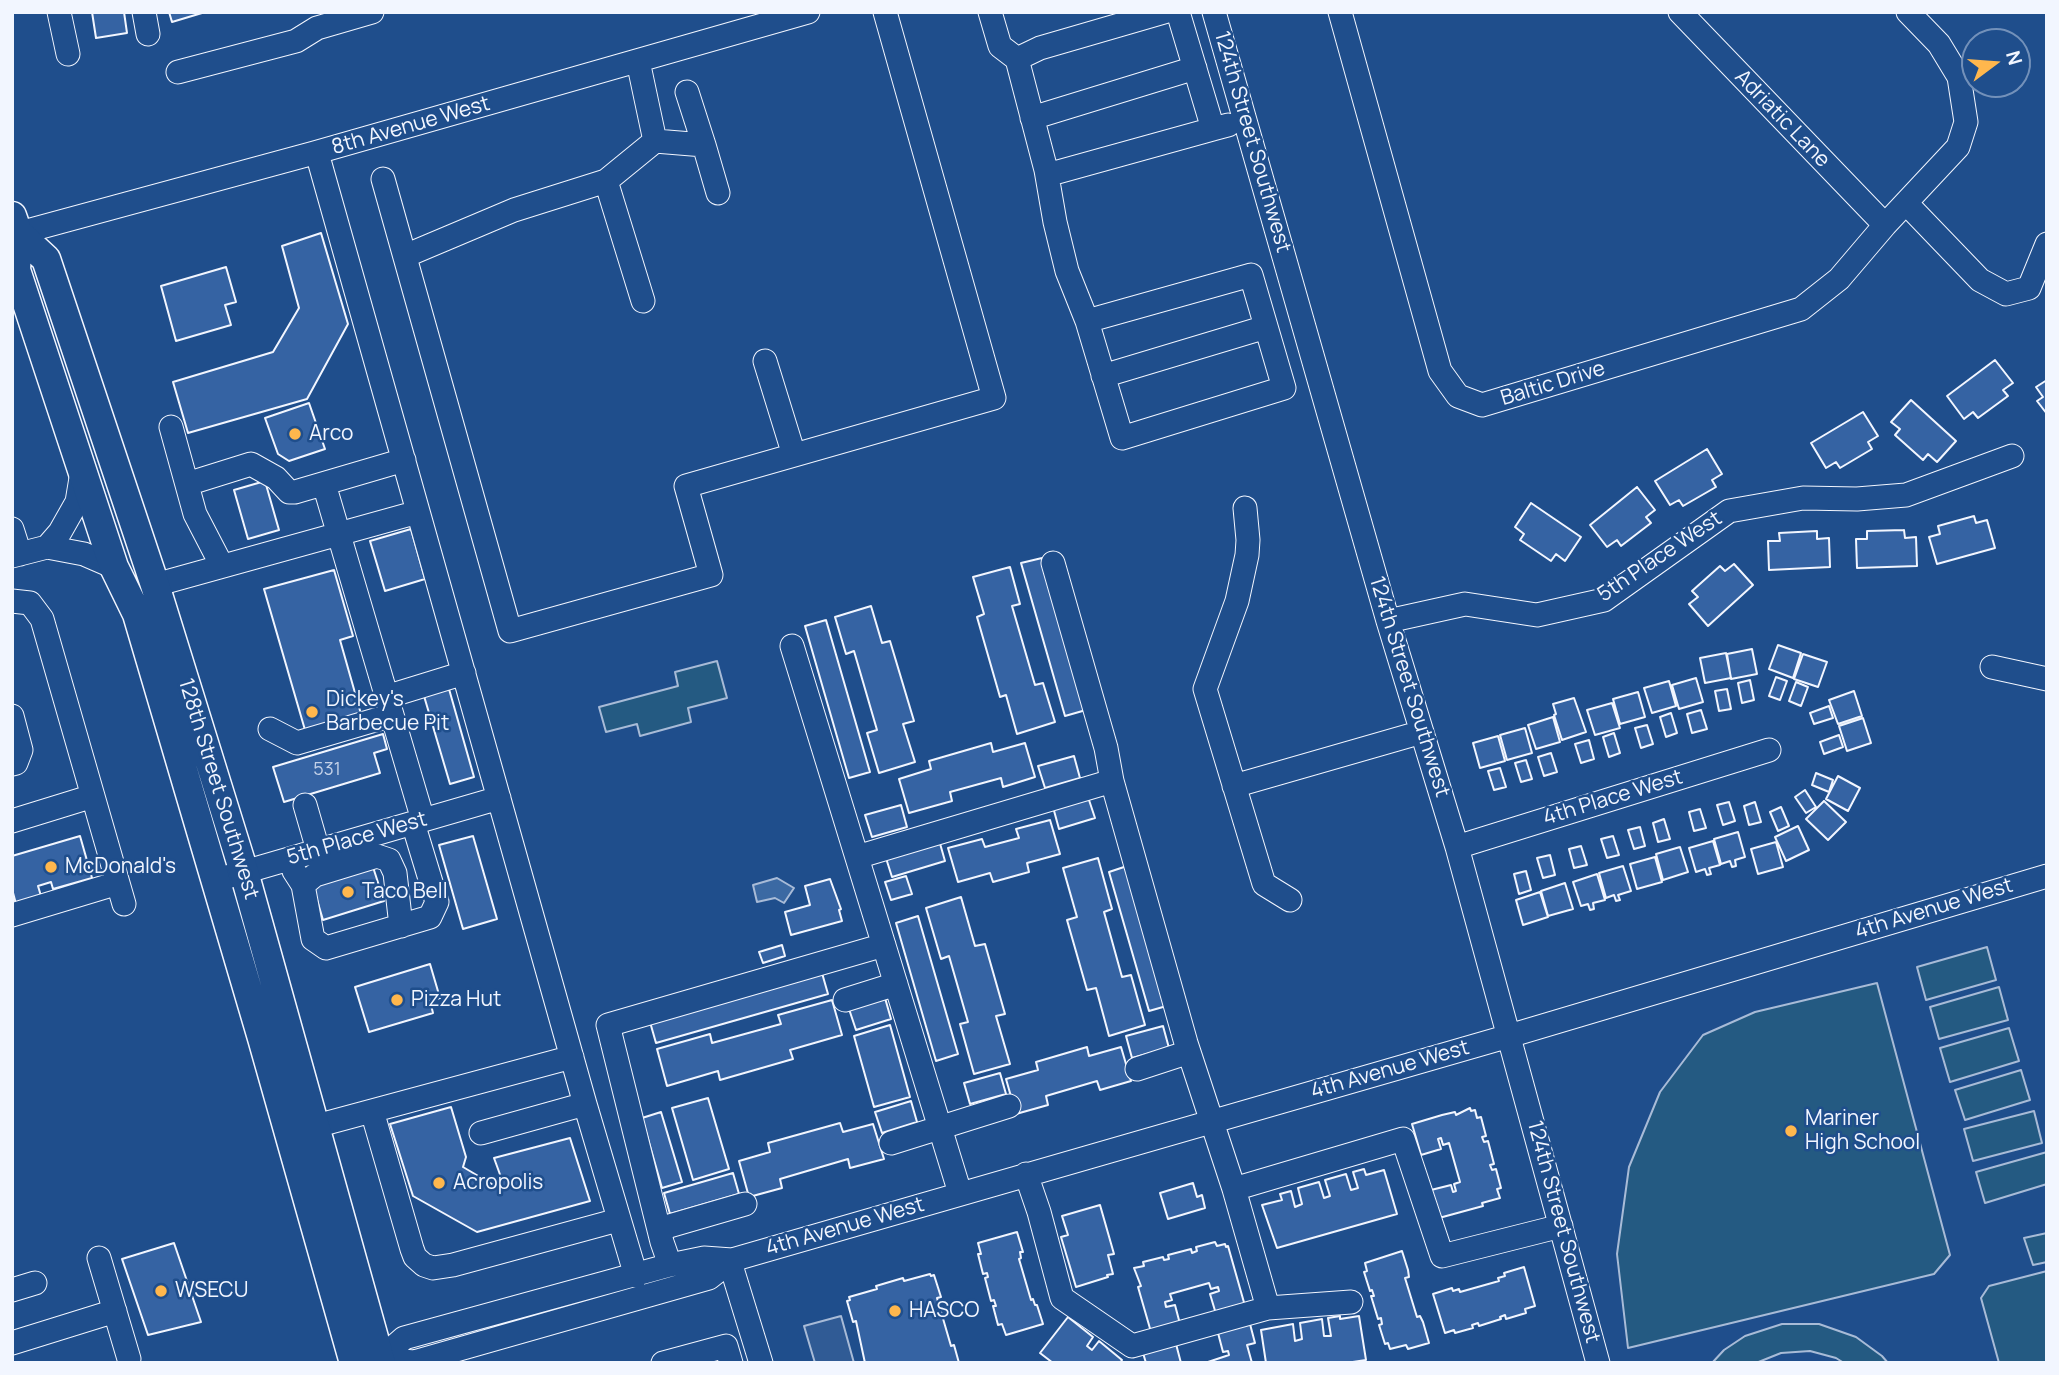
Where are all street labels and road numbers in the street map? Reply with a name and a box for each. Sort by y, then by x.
street label: 124th Street Southwest [1208,28,1296,256]
street label: Adriatic Lane [1729,65,1835,173]
street label: 8th Avenue West [329,91,493,161]
street label: Baltic Drive [1498,356,1608,412]
street label: 5th Place West [1593,506,1727,608]
street label: 124th Street Southwest [1363,574,1455,800]
street label: 128th Street Southwest [172,676,264,902]
street label: 4th Place West [1540,765,1686,831]
street label: 5th Place West [284,807,430,871]
street label: 4th Avenue West [1852,873,2016,945]
street label: 4th Avenue West [1308,1035,1472,1105]
street label: 124th Street Southwest [1521,1118,1605,1346]
street label: 4th Avenue West [763,1192,927,1262]

